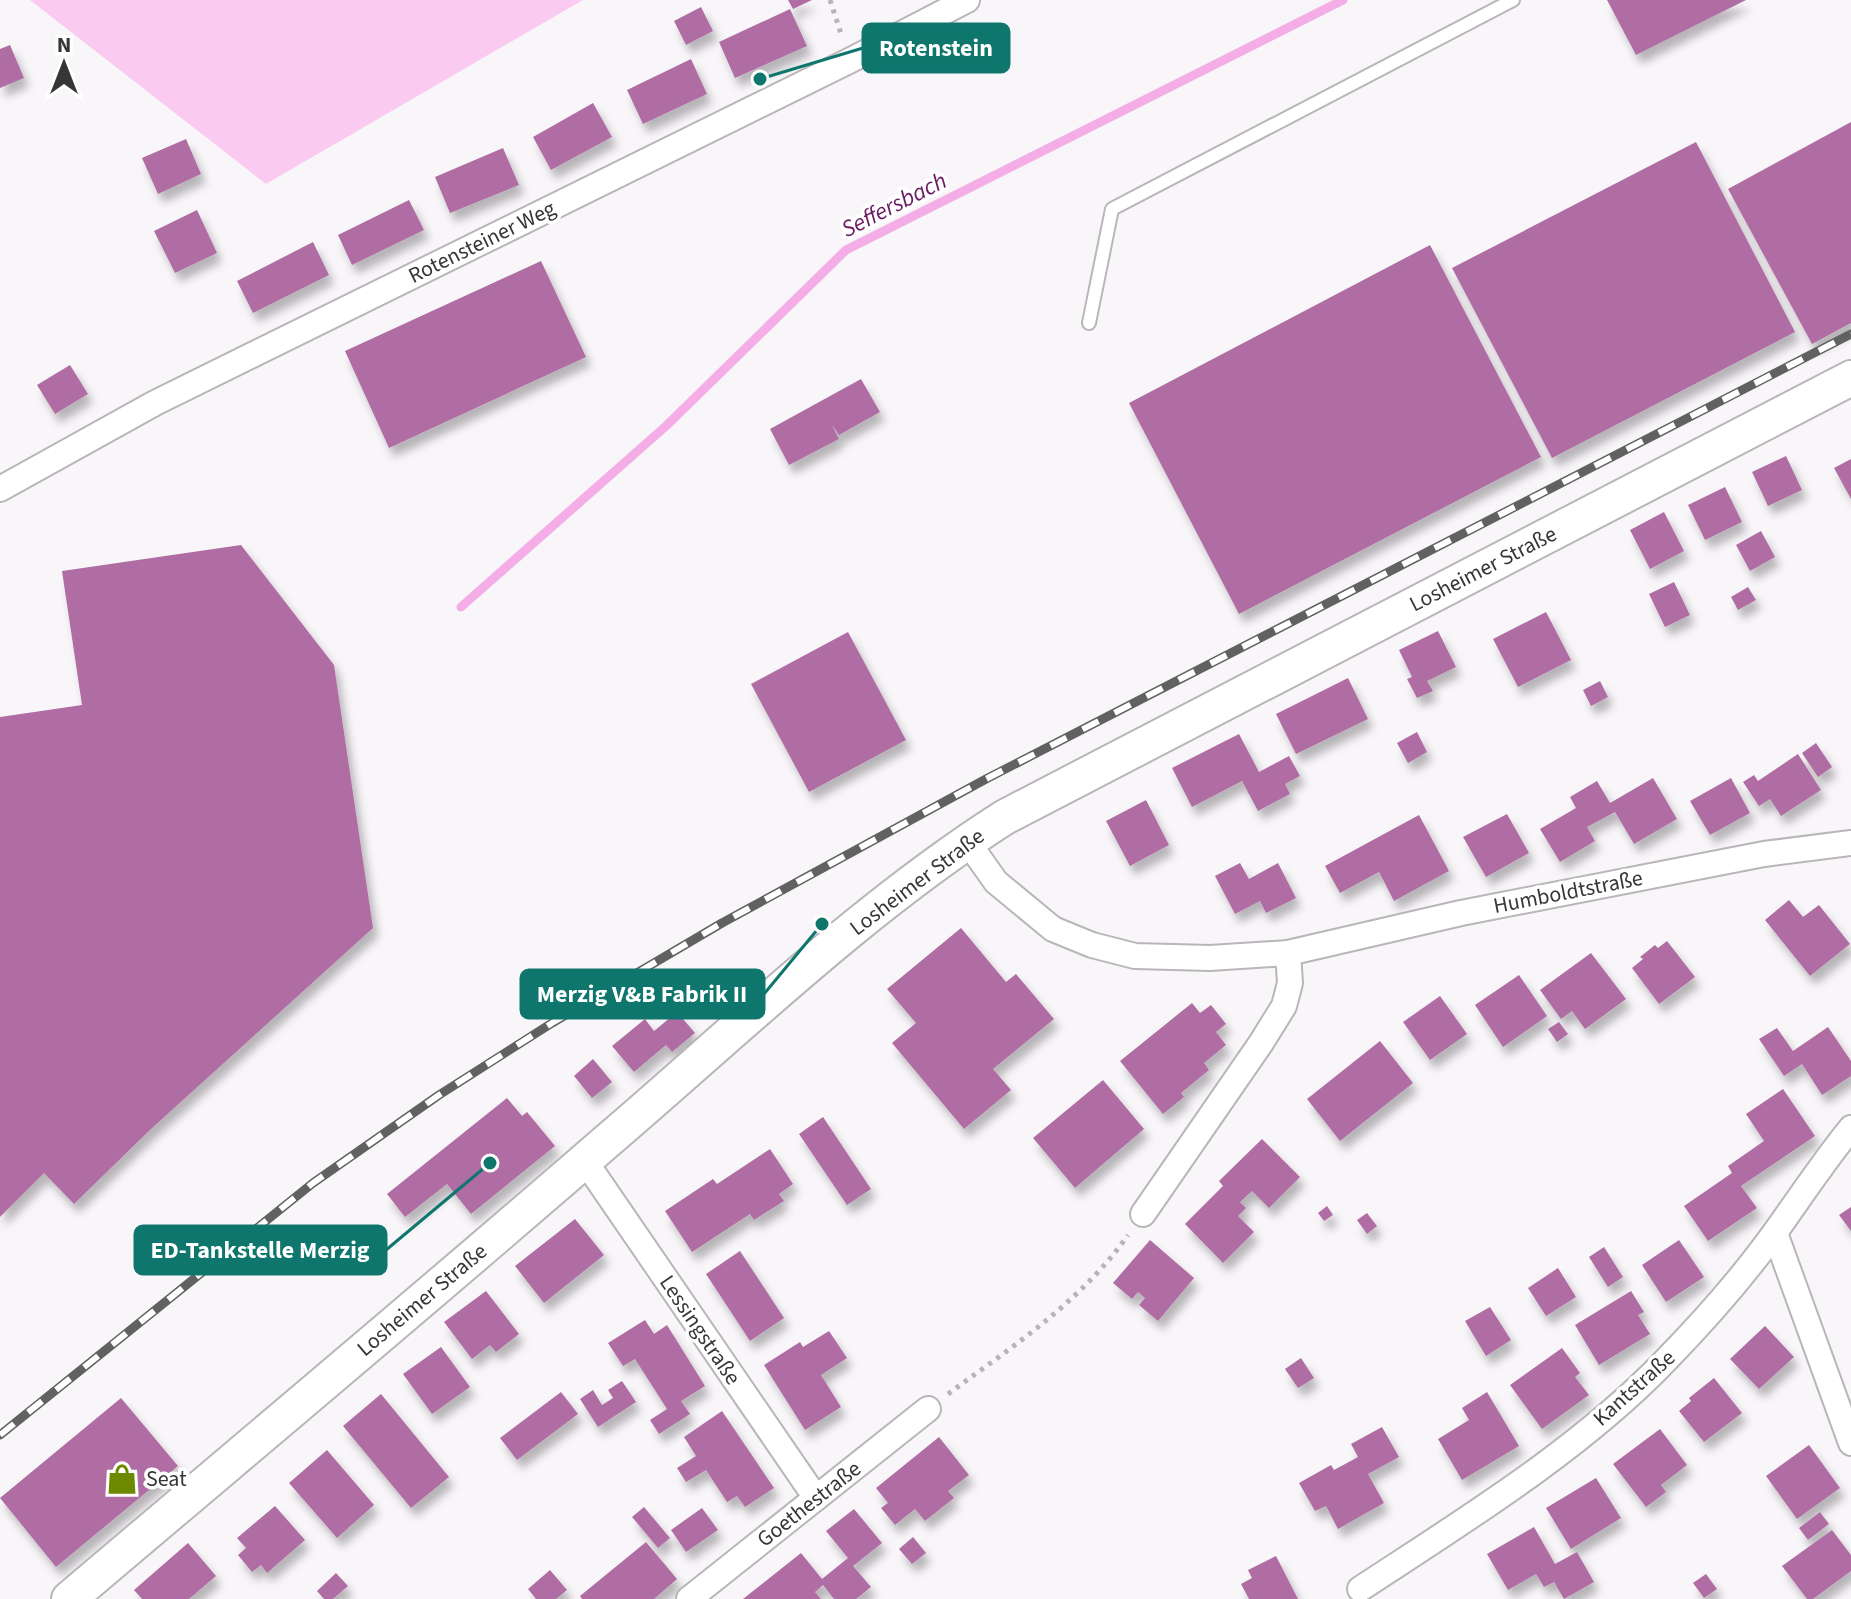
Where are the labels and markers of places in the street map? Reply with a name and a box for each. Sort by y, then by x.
callout: Rotenstein [863,24,1009,72]
callout: Merzig V&B Fabrik II [521,970,764,1018]
callout: ED-Tankstelle Merzig [135,1226,386,1274]
shop icon: Seat [105,1462,139,1496]
place label: Seat [146,1463,187,1495]

